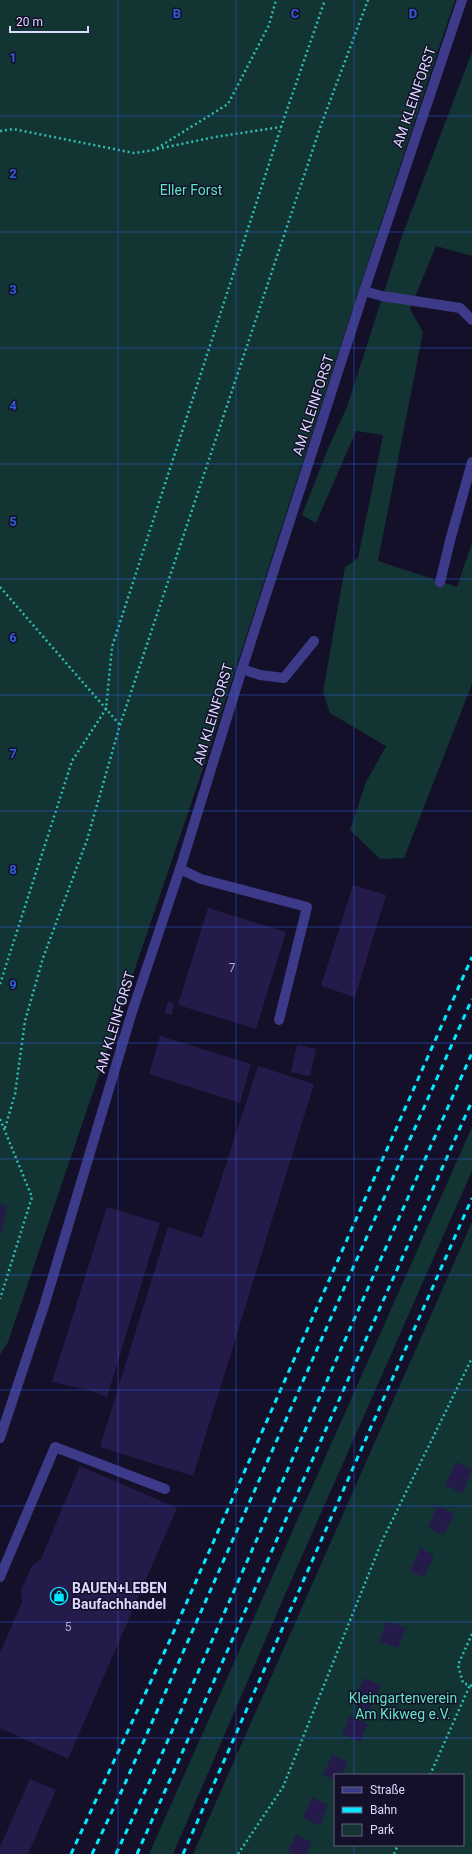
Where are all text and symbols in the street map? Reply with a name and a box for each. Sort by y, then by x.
text: B [173,6,181,21]
text: C [291,6,300,21]
text: D [409,6,417,21]
scale bar [10,8,88,34]
text: 20 m [16,15,43,29]
street label: AM KLEINFORST [389,44,439,150]
text: 1 [9,50,17,65]
text: 2 [9,166,17,181]
park label: Eller Forst [160,182,223,198]
text: 3 [9,282,17,297]
street label: AM KLEINFORST [289,352,337,458]
text: 4 [9,398,17,413]
text: 5 [9,514,17,529]
text: 6 [9,630,17,645]
street label: AM KLEINFORST [190,661,236,767]
text: 7 [9,746,17,761]
text: 8 [9,862,17,877]
house number: 7 [229,961,236,975]
street label: AM KLEINFORST [92,969,138,1075]
text: 9 [9,977,17,992]
place label: BAUEN+LEBEN Baufachhandel [72,1580,167,1612]
shop icon: BAUEN+LEBEN Baufachhandel [49,1586,69,1606]
house number: 5 [65,1620,72,1634]
park label: Kleingartenverein Am Kikweg e.V. [349,1690,457,1722]
legend [334,1774,464,1846]
text: Straße [370,1783,405,1797]
text: Bahn [370,1803,397,1817]
text: Park [370,1823,395,1837]

